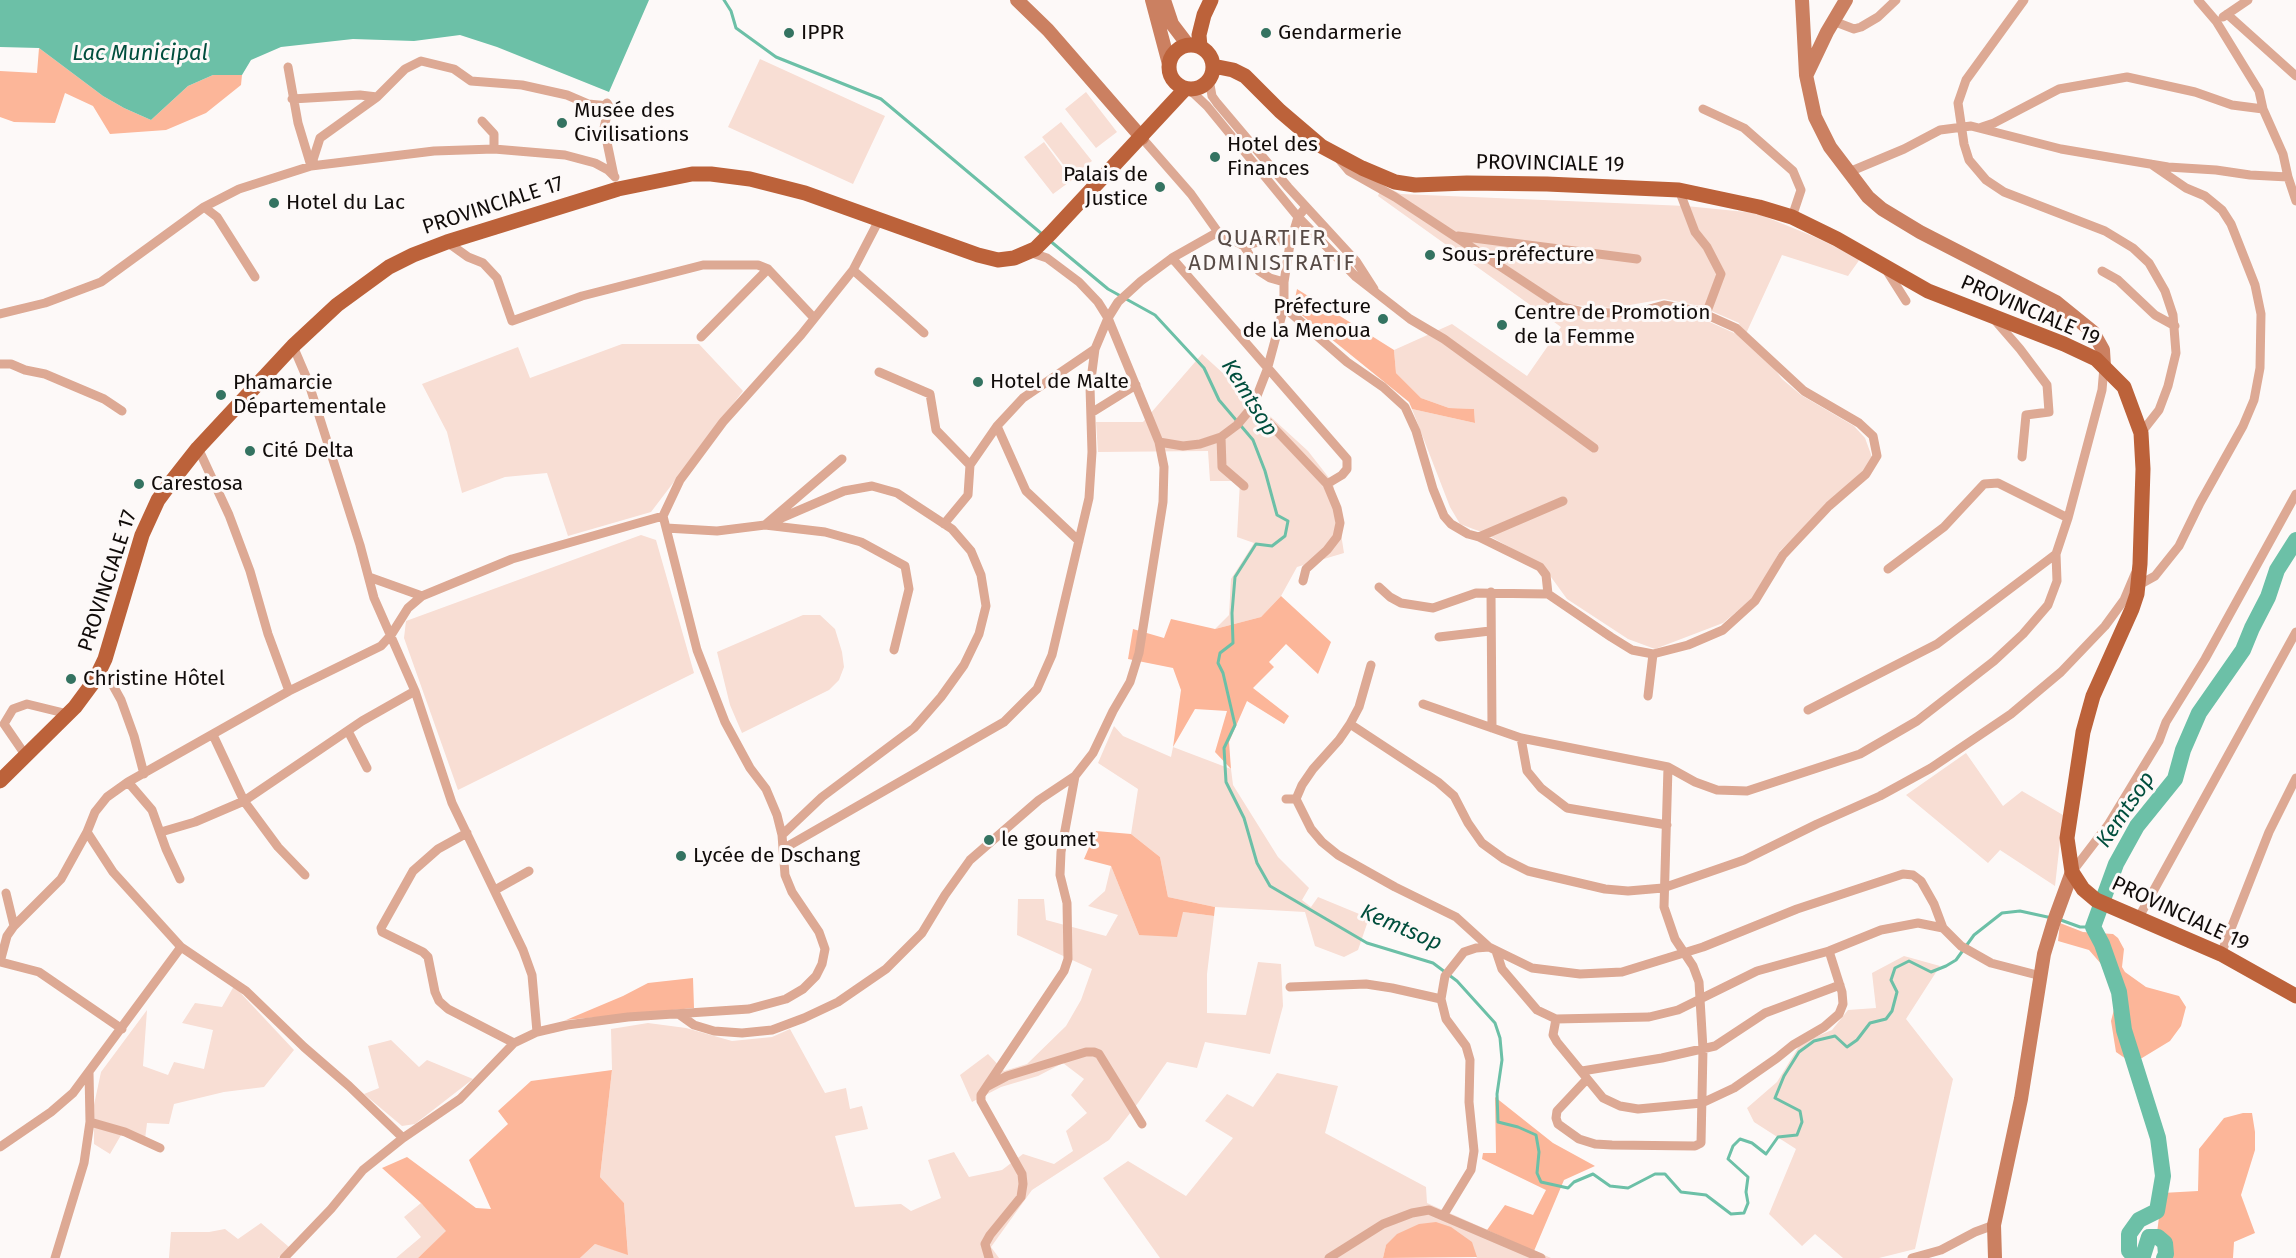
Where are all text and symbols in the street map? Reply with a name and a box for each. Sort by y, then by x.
place label: IPPR [801,20,844,46]
place label: Gendarmerie [1278,20,1402,46]
marker: IPPR [782,26,796,40]
marker: Gendarmerie [1259,26,1273,40]
water label: Lac Municipal [72,41,208,67]
place label: Musée des Civilisations [574,98,689,148]
marker: Musée des Civilisations [555,116,569,130]
place label: Hotel des Finances [1227,132,1318,182]
marker: Hotel des Finances [1208,150,1222,164]
street label: PROVINCIALE 19 [1475,150,1625,178]
place label: Palais de Justice [1063,162,1148,212]
street label: PROVINCIALE 17 [419,171,567,241]
marker: Palais de Justice [1153,180,1167,194]
place label: Hotel du Lac [286,190,405,216]
marker: Hotel du Lac [267,196,281,210]
district label: QUARTIER ADMINISTRATIF [1188,226,1356,278]
place label: Sous-préfecture [1442,242,1594,268]
marker: Sous-préfecture [1423,248,1437,262]
street label: PROVINCIALE 19 [1957,270,2103,352]
place label: Préfecture de la Menoua [1242,294,1371,344]
place label: Centre de Promotion de la Femme [1514,300,1711,350]
marker: Préfecture de la Menoua [1376,312,1390,326]
marker: Centre de Promotion de la Femme [1495,318,1509,332]
water label: Kemtsop [1215,355,1283,441]
place label: Hotel de Malte [990,369,1129,395]
place label: Phamarcie Départementale [233,370,386,420]
marker: Hotel de Malte [971,375,985,389]
marker: Phamarcie Départementale [214,388,228,402]
place label: Cité Delta [262,438,354,464]
marker: Cité Delta [243,444,257,458]
place label: Carestosa [151,471,243,497]
marker: Carestosa [132,477,146,491]
street label: PROVINCIALE 17 [73,507,143,655]
place label: Christine Hôtel [83,666,225,692]
marker: Christine Hôtel [64,672,78,686]
water label: Kemtsop [2091,767,2161,853]
place label: le goumet [1001,827,1096,853]
marker: le goumet [982,833,996,847]
place label: Lycée de Dschang [693,843,860,869]
marker: Lycée de Dschang [674,849,688,863]
street label: PROVINCIALE 19 [2107,871,2253,957]
water label: Kemtsop [1356,899,1446,957]

